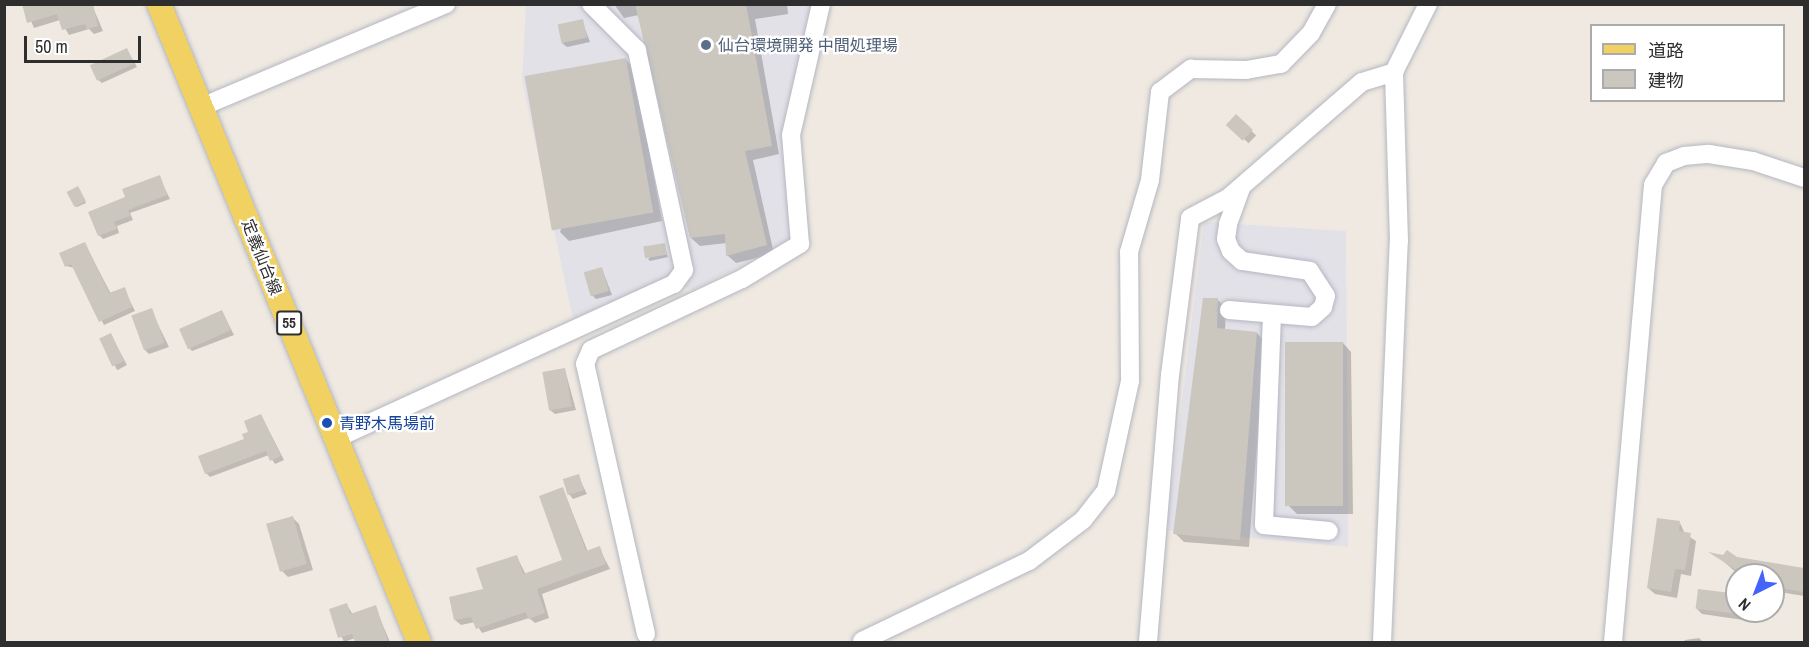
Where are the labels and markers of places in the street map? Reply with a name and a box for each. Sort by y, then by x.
place label: 仙台環境開発 中間処理場 [718,35,898,55]
marker: 仙台環境開発 中間処理場 [699,38,713,52]
place label: 青野木馬場前 [339,413,435,433]
marker: 青野木馬場前 [320,416,334,430]

